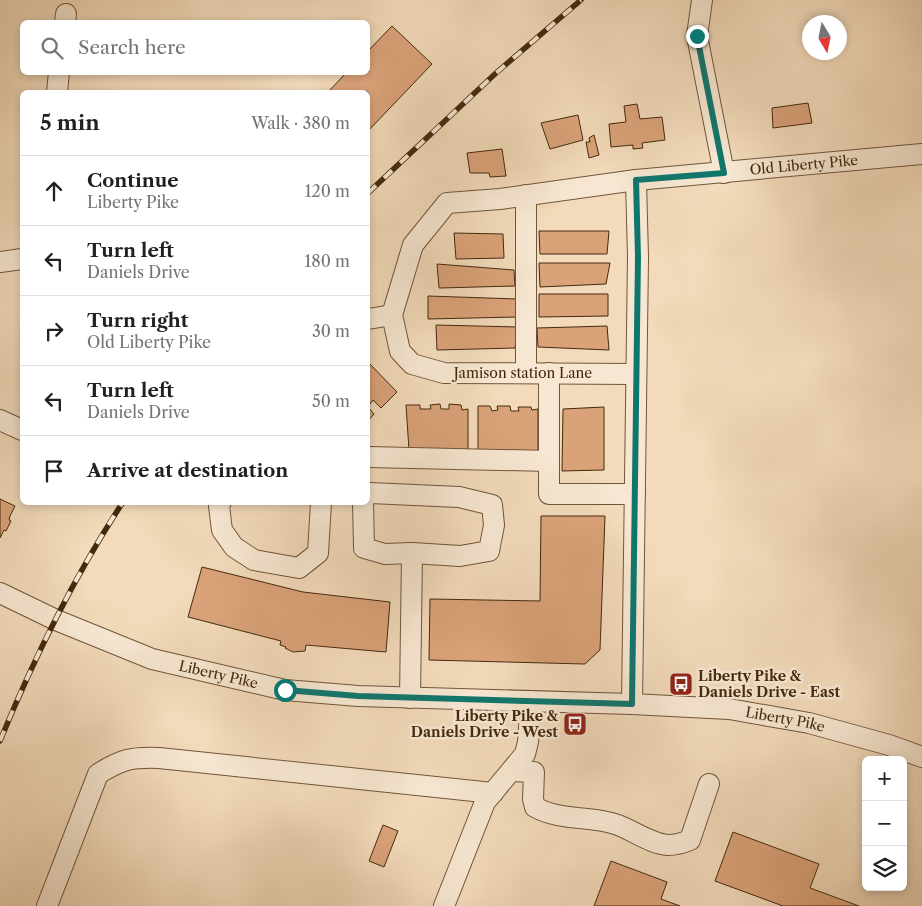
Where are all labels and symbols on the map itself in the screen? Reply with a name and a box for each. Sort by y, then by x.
north arrow [802,15,847,60]
route end [686,25,709,48]
street label: Old Liberty Pike [749,151,859,179]
street label: Jamison station Lane [452,364,592,382]
street label: Liberty Pike [177,657,260,692]
place label: Liberty Pike & Daniels Drive - East [698,667,840,701]
bus stop icon: Liberty Pike & Daniels Drive - East [668,671,694,697]
route start [274,679,297,702]
street label: Liberty Pike [744,703,827,736]
place label: Liberty Pike & Daniels Drive - West [411,707,559,741]
bus stop icon: Liberty Pike & Daniels Drive - West [562,711,588,737]

